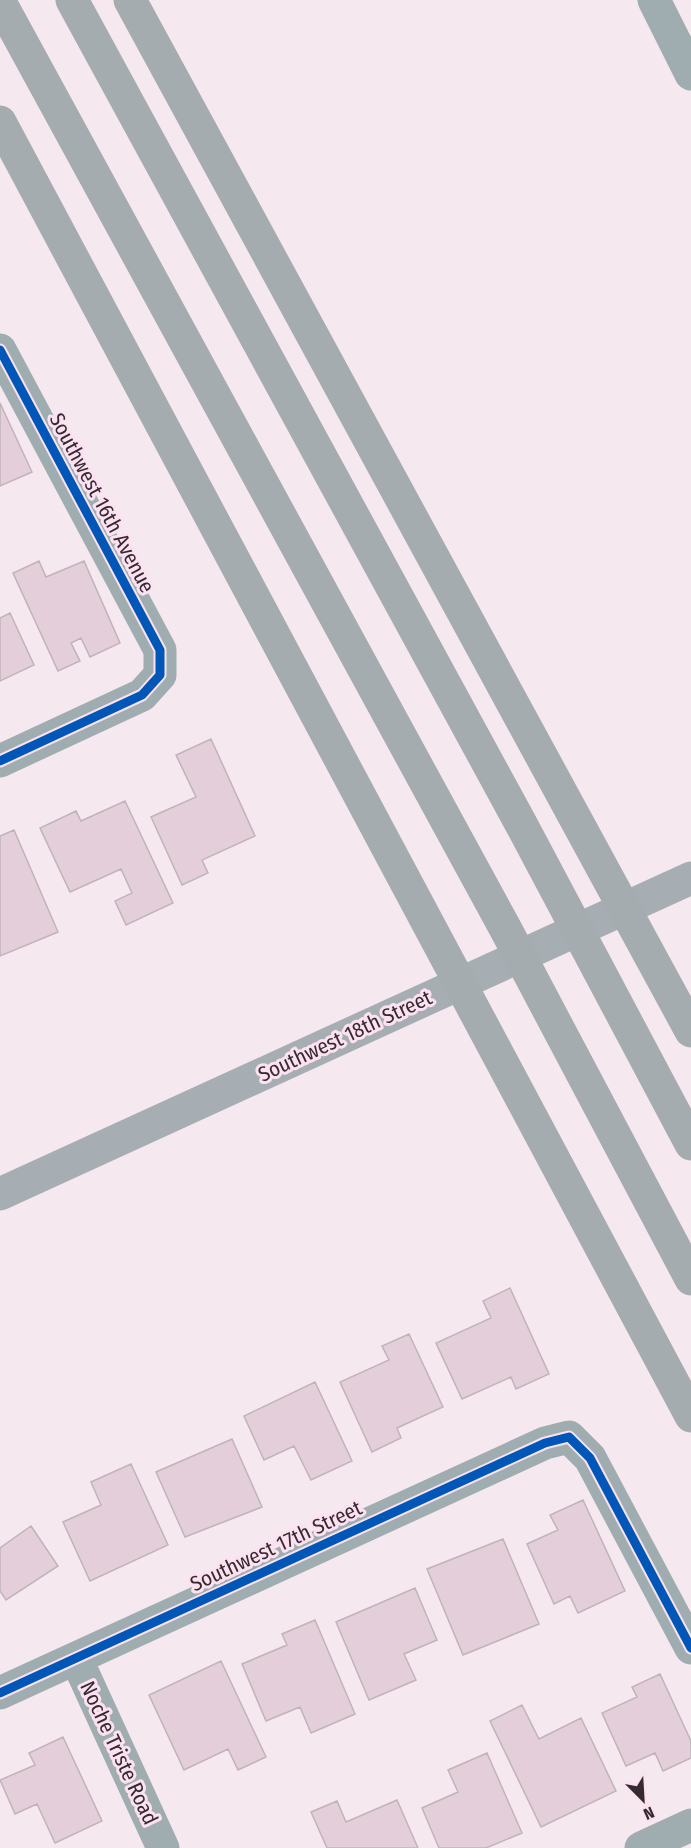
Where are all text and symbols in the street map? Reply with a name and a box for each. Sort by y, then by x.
street label: Southwest 16th Avenue [44,409,160,597]
street label: Southwest 18th Street [254,984,436,1088]
street label: Southwest 17th Street [186,1495,366,1597]
street label: Noche Triste Road [74,1677,164,1829]
north arrow [613,1770,673,1830]
text: N [641,1803,657,1824]

